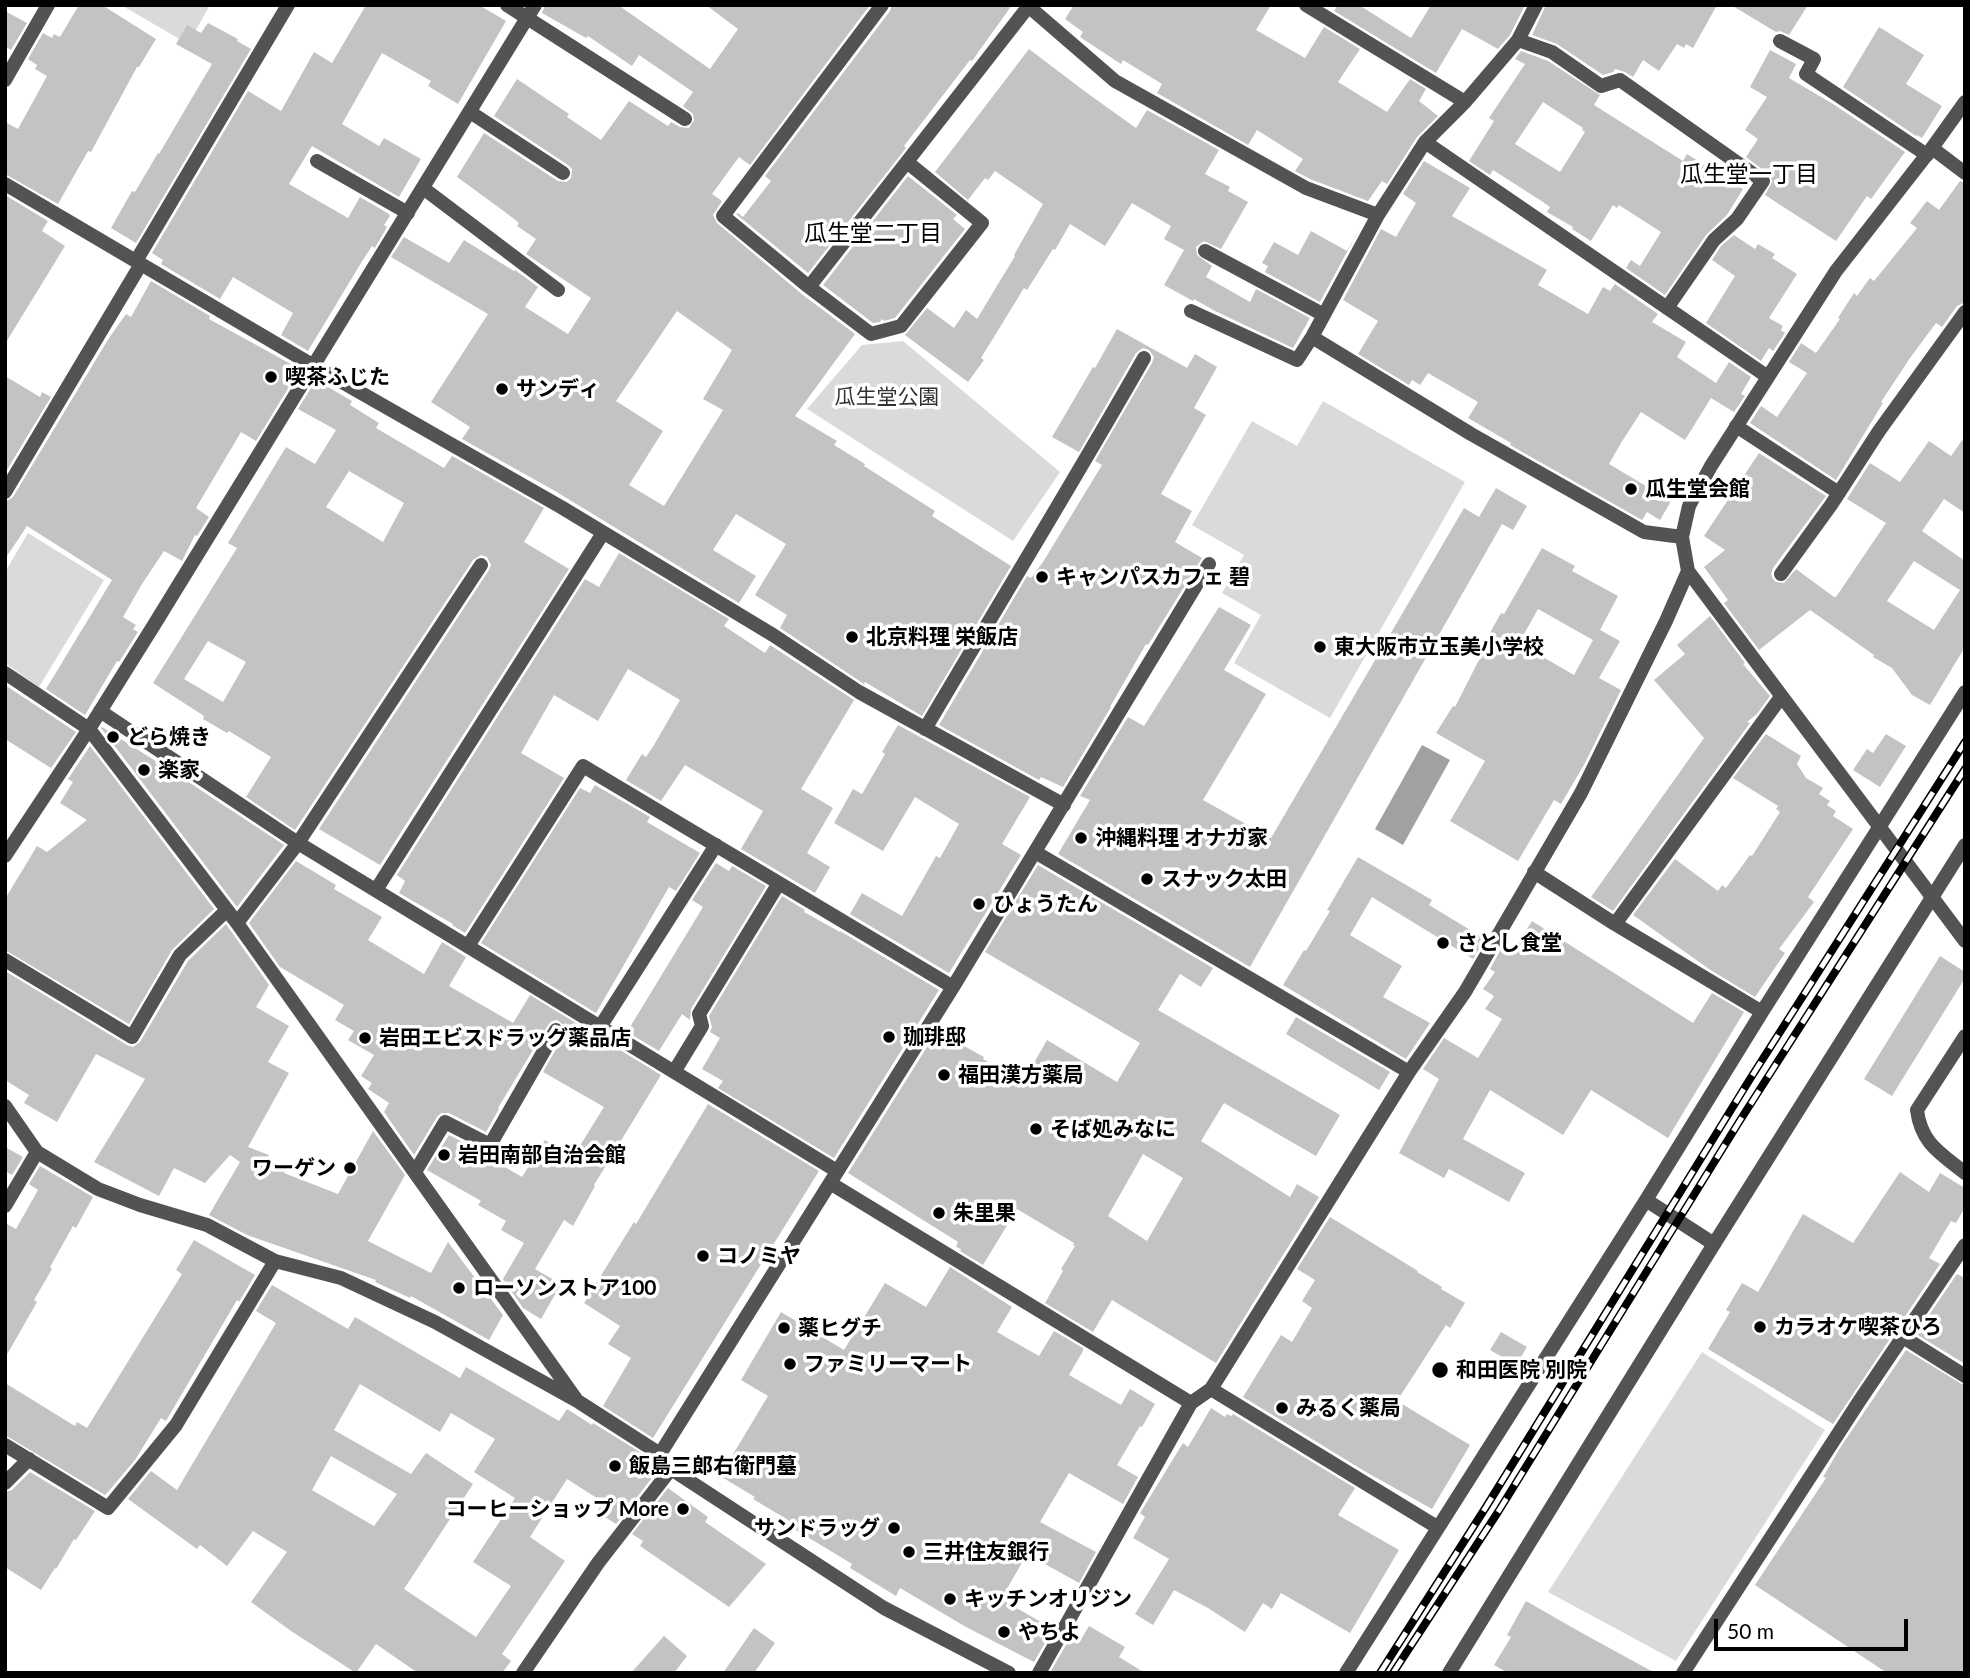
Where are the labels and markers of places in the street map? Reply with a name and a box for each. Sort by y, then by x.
place label: 喫茶ふじた [285,364,390,390]
marker: 喫茶ふじた [263,369,279,385]
place label: サンディ [516,376,600,402]
marker: サンディ [494,381,510,397]
place label: 瓜生堂会館 [1645,476,1750,502]
marker: 瓜生堂会館 [1623,481,1639,497]
place label: キャンパスカフェ 碧 [1056,564,1250,590]
marker: キャンパスカフェ 碧 [1034,569,1050,585]
place label: 北京料理 栄飯店 [866,624,1018,650]
marker: 北京料理 栄飯店 [844,629,860,645]
place label: 東大阪市立玉美小学校 [1334,634,1544,660]
marker: 東大阪市立玉美小学校 [1312,639,1328,655]
place label: どら焼き [127,724,211,750]
marker: どら焼き [105,729,121,745]
place label: 楽家 [158,757,200,783]
marker: 楽家 [136,762,152,778]
place label: 沖縄料理 オナガ家 [1095,825,1268,851]
marker: 沖縄料理 オナガ家 [1073,830,1089,846]
place label: スナック太田 [1161,866,1287,892]
marker: スナック太田 [1139,871,1155,887]
place label: ひょうたん [993,891,1098,917]
marker: ひょうたん [971,896,987,912]
place label: さとし食堂 [1457,930,1562,956]
marker: さとし食堂 [1435,935,1451,951]
place label: 珈琲邸 [903,1024,966,1050]
place label: 岩田エビスドラッグ薬品店 [379,1025,631,1051]
marker: 珈琲邸 [881,1029,897,1045]
marker: 岩田エビスドラッグ薬品店 [357,1030,373,1046]
place label: 福田漢方薬局 [958,1062,1084,1088]
marker: 福田漢方薬局 [936,1067,952,1083]
place label: そば処みなに [1050,1116,1176,1142]
marker: そば処みなに [1028,1121,1044,1137]
place label: 岩田南部自治会館 [458,1142,626,1168]
marker: 岩田南部自治会館 [436,1147,452,1163]
place label: ワーゲン [252,1155,336,1181]
marker: ワーゲン [342,1160,358,1176]
place label: 朱里果 [953,1200,1016,1226]
marker: 朱里果 [931,1205,947,1221]
place label: コノミヤ [717,1243,801,1269]
marker: コノミヤ [695,1248,711,1264]
place label: ローソンストア100 [473,1275,657,1301]
marker: ローソンストア100 [451,1280,467,1296]
place label: カラオケ喫茶ひろ [1774,1314,1942,1340]
place label: 薬ヒグチ [798,1315,882,1341]
marker: カラオケ喫茶ひろ [1752,1319,1768,1335]
marker: 薬ヒグチ [776,1320,792,1336]
place label: ファミリーマート [804,1351,972,1377]
marker: ファミリーマート [782,1356,798,1372]
place label: 和田医院 別院 [1456,1357,1587,1383]
marker: 和田医院 別院 [1430,1360,1450,1380]
place label: みるく薬局 [1296,1395,1401,1421]
marker: みるく薬局 [1274,1400,1290,1416]
place label: 飯島三郎右衛門墓 [629,1453,797,1479]
marker: 飯島三郎右衛門墓 [607,1458,623,1474]
place label: コーヒーショップ More [446,1496,669,1522]
marker: コーヒーショップ More [675,1501,691,1517]
place label: サンドラッグ [754,1515,880,1541]
marker: サンドラッグ [886,1520,902,1536]
place label: 三井住友銀行 [923,1539,1049,1565]
marker: 三井住友銀行 [901,1544,917,1560]
place label: キッチンオリジン [964,1586,1132,1612]
marker: キッチンオリジン [942,1591,958,1607]
place label: やちよ [1018,1619,1081,1645]
marker: やちよ [996,1624,1012,1640]

